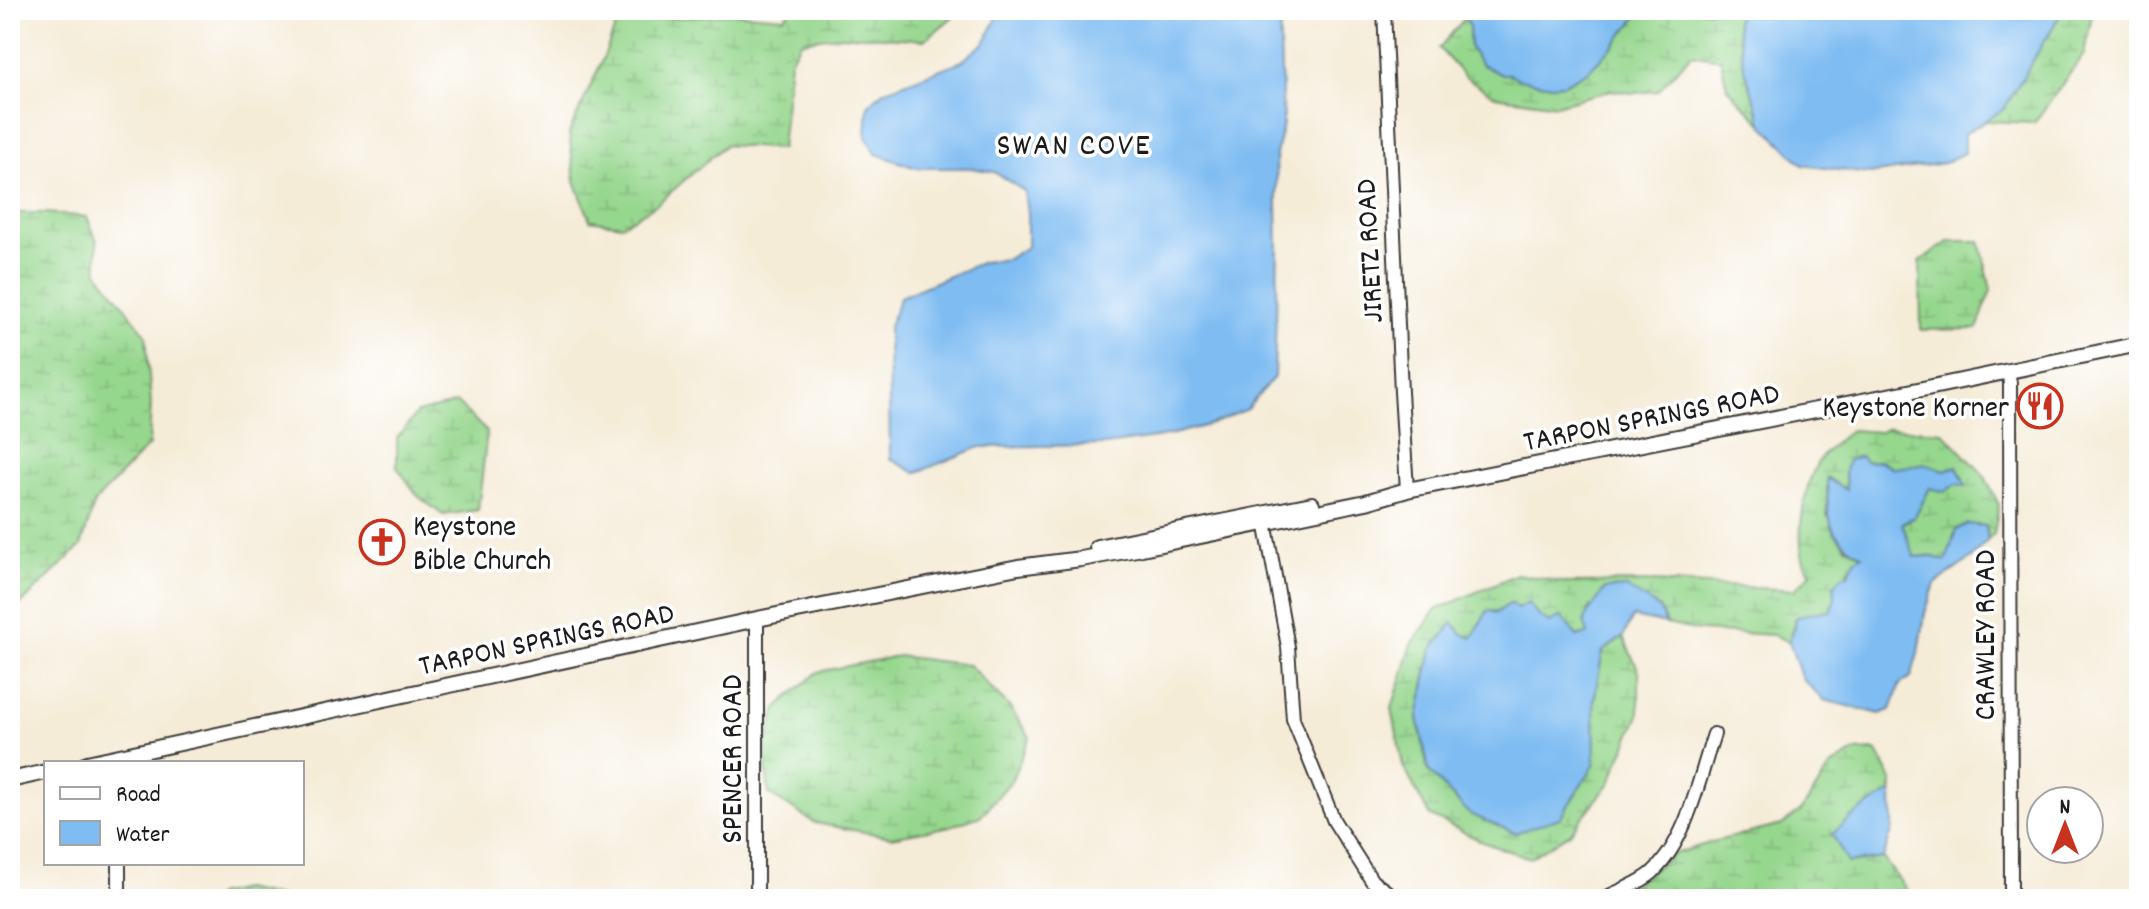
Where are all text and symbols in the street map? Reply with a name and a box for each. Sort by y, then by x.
district label: SWAN COVE [996,125,1152,171]
street label: JIRETZ ROAD [1347,178,1398,324]
street label: TARPON SPRINGS ROAD [1520,375,1784,466]
restaurant icon: Keystone Korner [2016,382,2064,430]
place label: Keystone Korner [1822,389,2009,432]
place label: Keystone Bible Church [413,508,551,585]
church icon: Keystone Bible Church [358,518,406,566]
street label: CRAWLEY ROAD [1967,550,2010,720]
street label: TARPON SPRINGS ROAD [415,594,679,690]
street label: SPENCER ROAD [714,675,757,843]
legend [44,761,304,865]
text: Road [116,779,161,813]
north arrow [2025,785,2105,865]
text: N [2060,793,2071,824]
text: Water [116,819,169,853]

